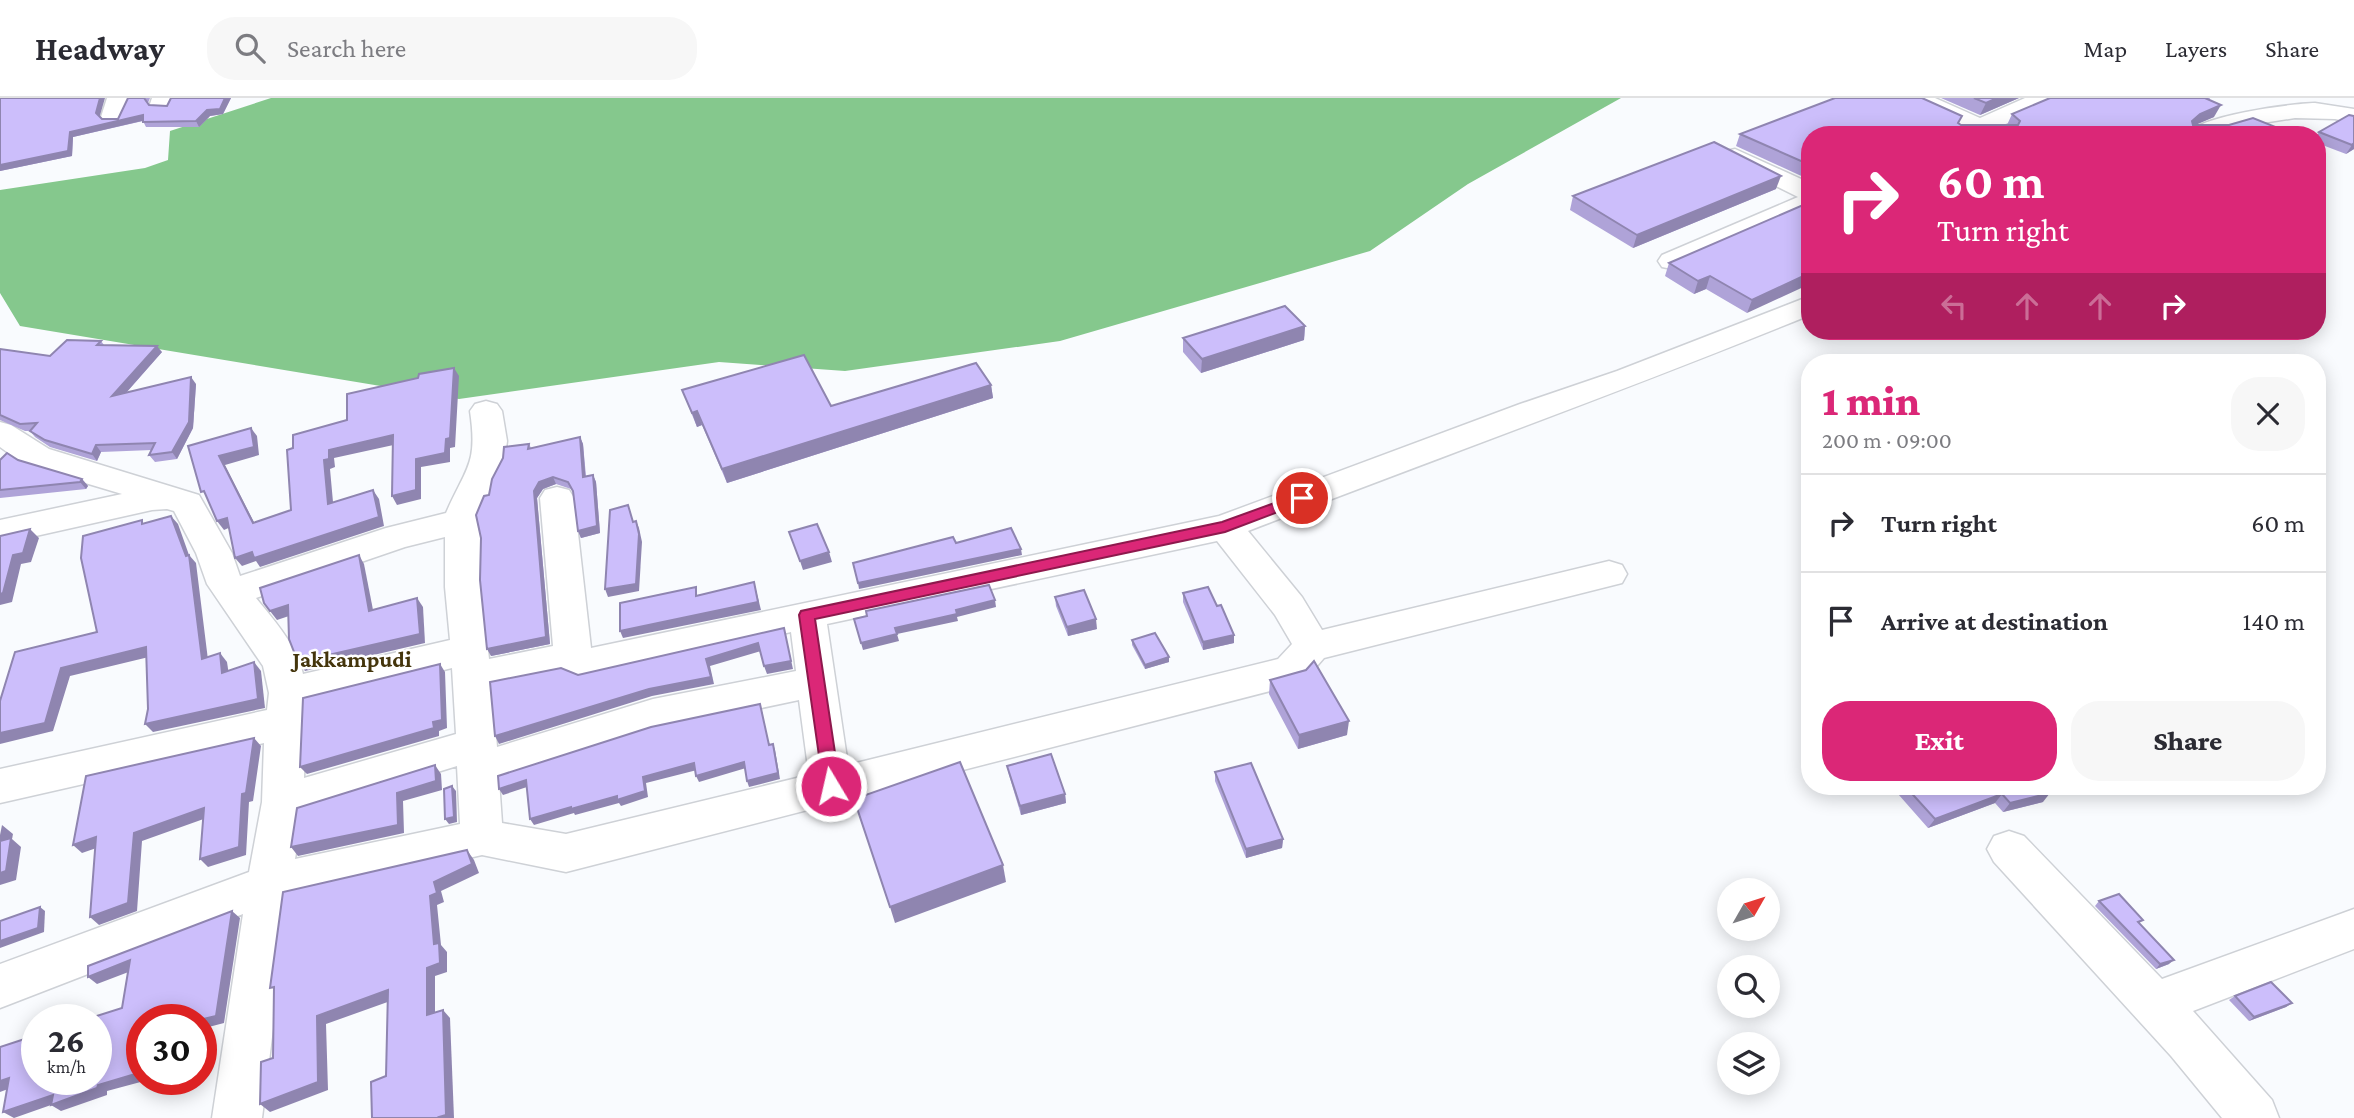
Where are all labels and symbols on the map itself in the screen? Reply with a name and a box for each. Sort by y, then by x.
pin [1272,468,1332,528]
district label: Jakkampudi [290,646,412,672]
position arrow [794,749,868,823]
north arrow [1717,878,1780,942]
speed limit sign: 30 [126,1004,217,1095]

